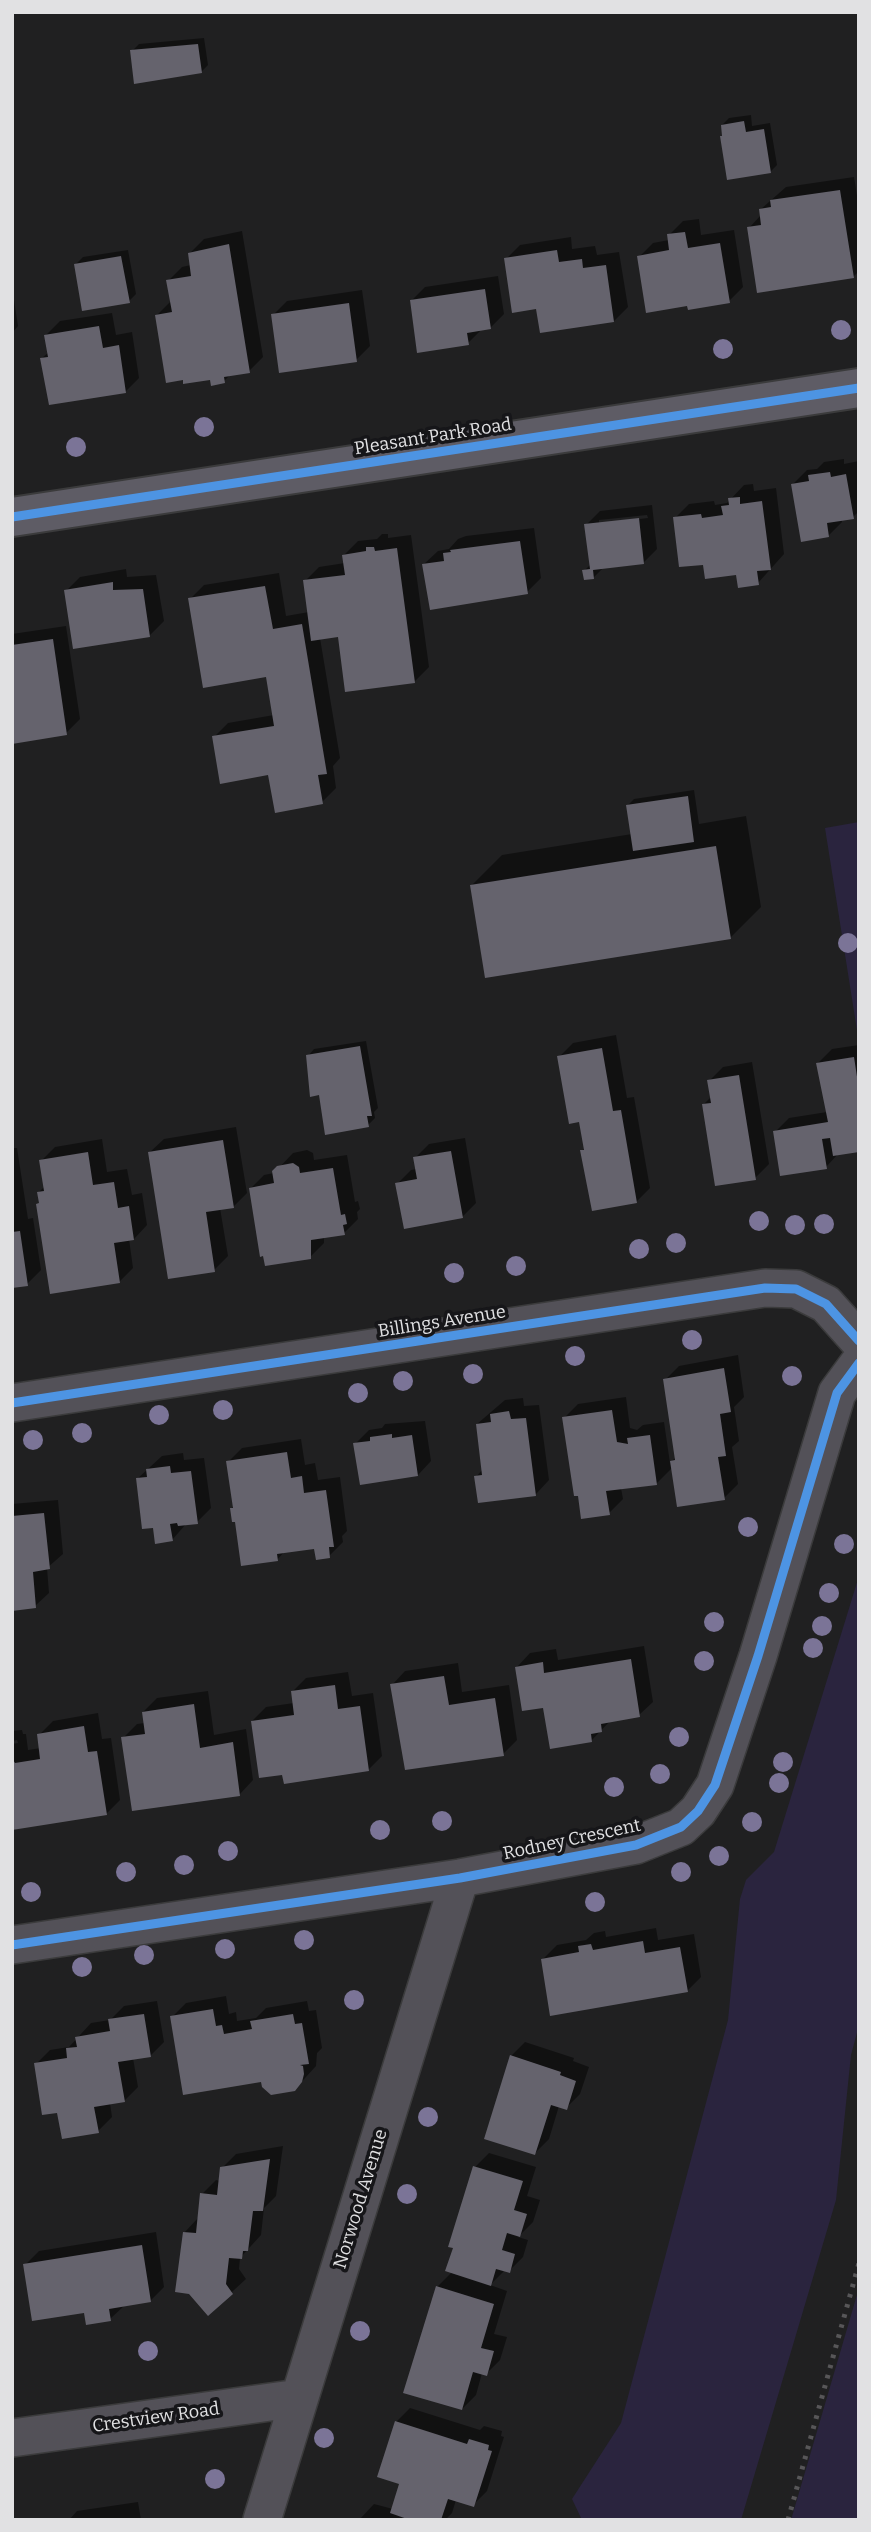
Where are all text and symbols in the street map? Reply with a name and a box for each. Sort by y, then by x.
street label: Pleasant Park Road [353,414,513,460]
street label: Billings Avenue [377,1301,507,1343]
street label: Rodney Crescent [501,1815,643,1865]
street label: Norwood Avenue [330,2127,392,2271]
street label: Crestview Road [91,2398,221,2438]

